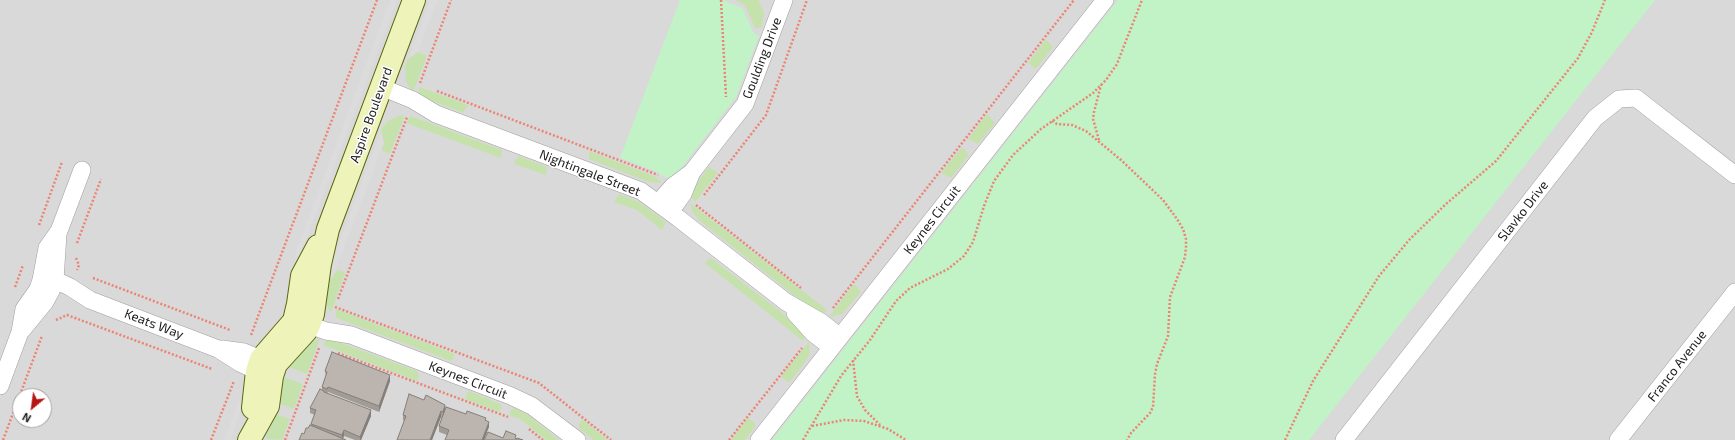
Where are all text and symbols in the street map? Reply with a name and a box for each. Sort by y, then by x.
street label: Goulding Drive [739,15,785,101]
street label: Aspire Boulevard [346,65,396,165]
street label: Nightingale Street [537,147,643,199]
street label: Slavko Drive [1494,178,1552,244]
street label: Keynes Circuit [900,182,964,258]
street label: Keats Way [122,306,186,342]
street label: Franco Avenue [1644,327,1710,405]
street label: Keynes Circuit [426,358,510,402]
north arrow [12,388,52,428]
text: N [20,410,33,426]

